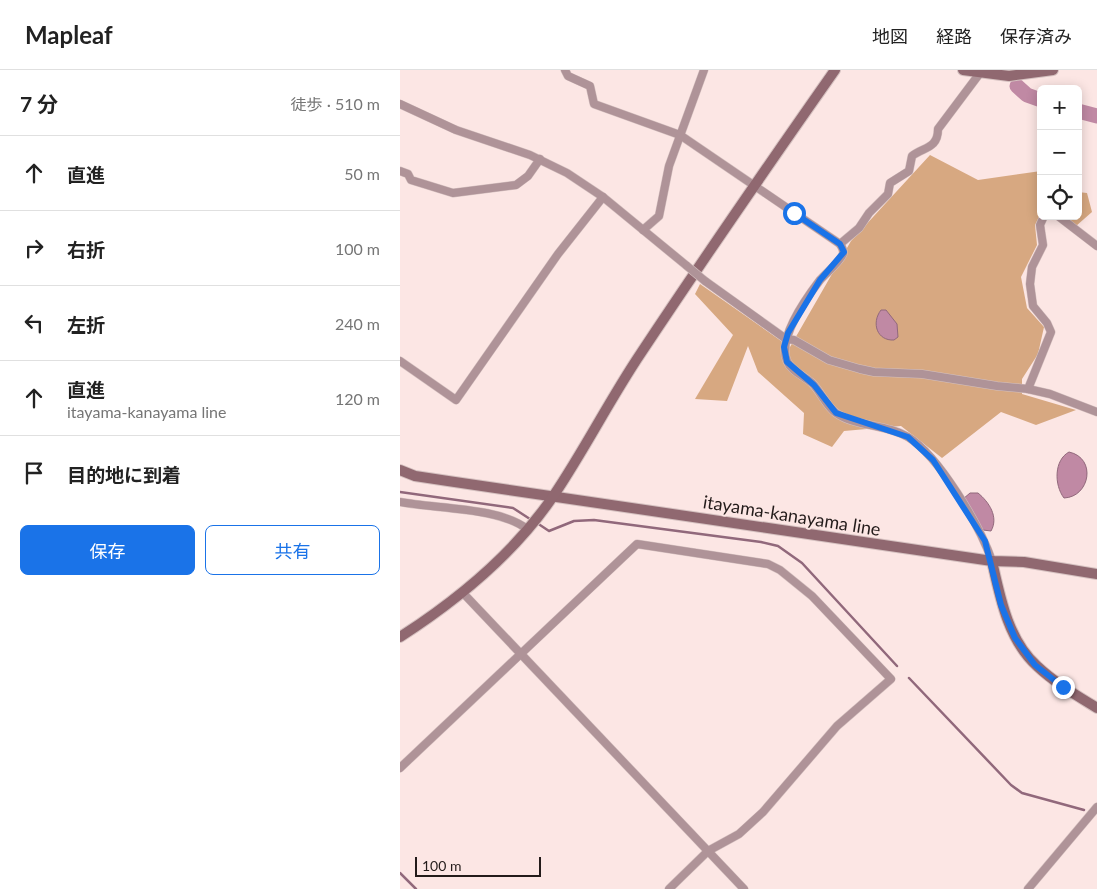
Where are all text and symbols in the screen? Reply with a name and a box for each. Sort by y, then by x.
text: Mapleaf [25,20,113,49]
text: 地図 [872,25,908,47]
text: 経路 [936,25,972,47]
text: 保存済み [1000,25,1072,47]
map controls [1037,85,1082,220]
button: + [1037,85,1082,130]
text: 7 分 [20,91,58,116]
text: 徒歩 · 510 m [291,94,380,113]
button: − [1037,130,1082,175]
icon: ahead [20,159,48,187]
text: 直進 [67,163,105,186]
text: 50 m [344,164,380,183]
button: locate [1037,175,1082,220]
route start [783,202,806,225]
icon: right [20,234,48,262]
text: 右折 [67,238,105,261]
text: 100 m [335,239,380,258]
icon: left [20,309,48,337]
text: 左折 [67,313,105,336]
text: 240 m [335,314,380,333]
text: 直進 [67,378,105,401]
icon: ahead [20,384,48,412]
text: 120 m [335,389,380,408]
text: itayama-kanayama line [67,402,226,421]
icon: arrive [20,459,48,487]
text: 目的地に到着 [67,463,181,486]
street label: itayama-kanayama line [702,490,882,540]
button: 保存 [20,525,195,575]
button: 共有 [205,525,380,575]
route end [1052,676,1075,699]
scale bar [415,854,541,877]
text: 100 m [422,857,461,874]

